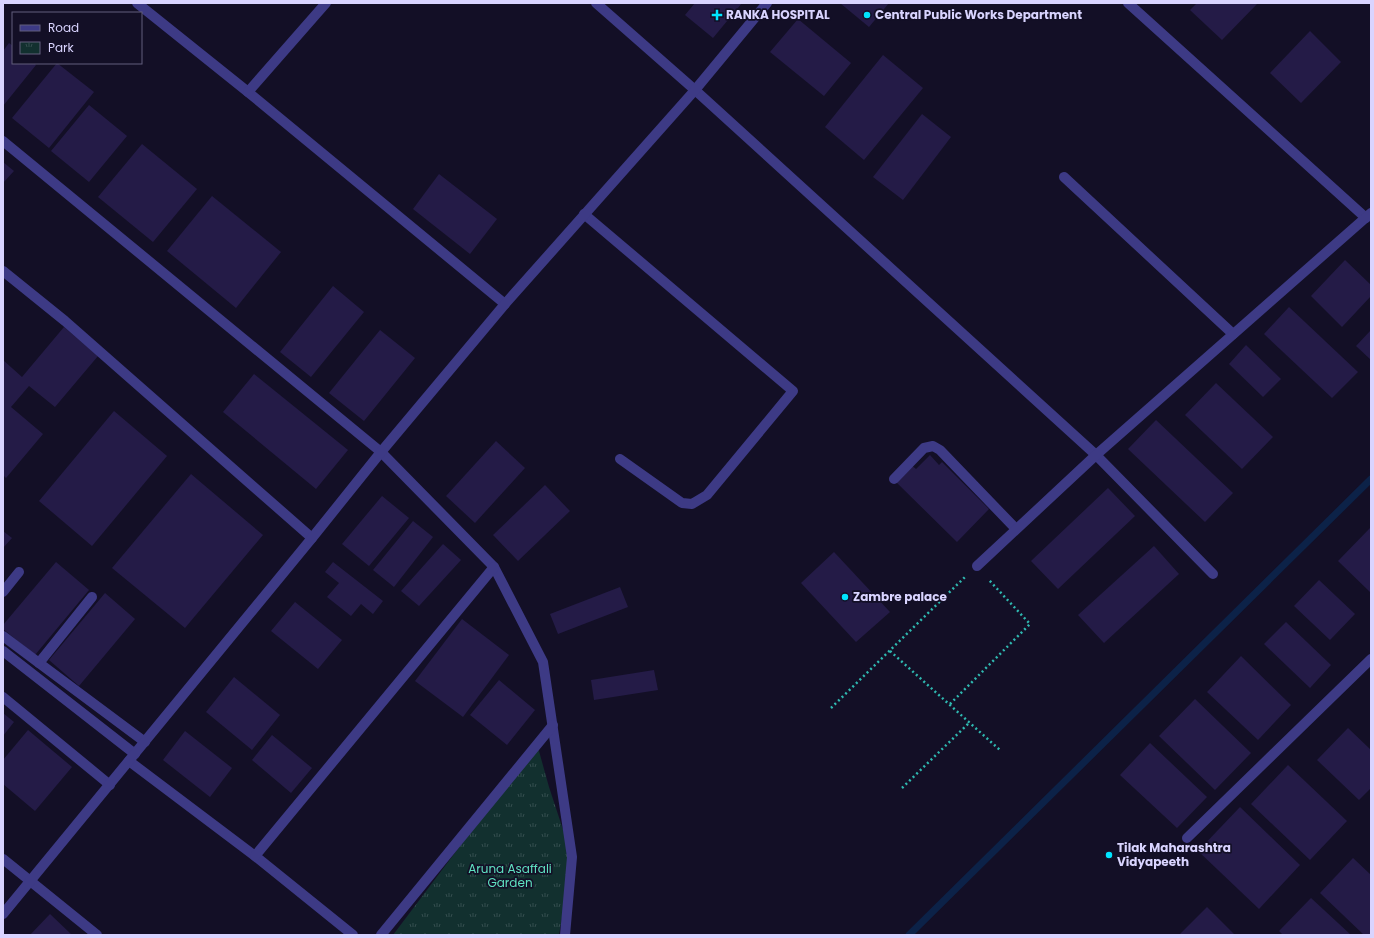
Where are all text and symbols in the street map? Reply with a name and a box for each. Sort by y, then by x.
place label: RANKA HOSPITAL [726,6,830,23]
place label: Central Public Works Department [875,6,1082,23]
marker: RANKA HOSPITAL [711,9,723,21]
marker: Central Public Works Department [862,10,872,20]
legend [12,12,142,64]
text: Road [48,19,79,36]
text: Park [48,39,75,56]
place label: Zambre palace [853,588,947,605]
marker: Zambre palace [840,592,850,602]
place label: Tilak Maharashtra Vidyapeeth [1117,839,1231,870]
marker: Tilak Maharashtra Vidyapeeth [1104,850,1114,860]
park label: Aruna Asaffali Garden [468,860,552,891]

